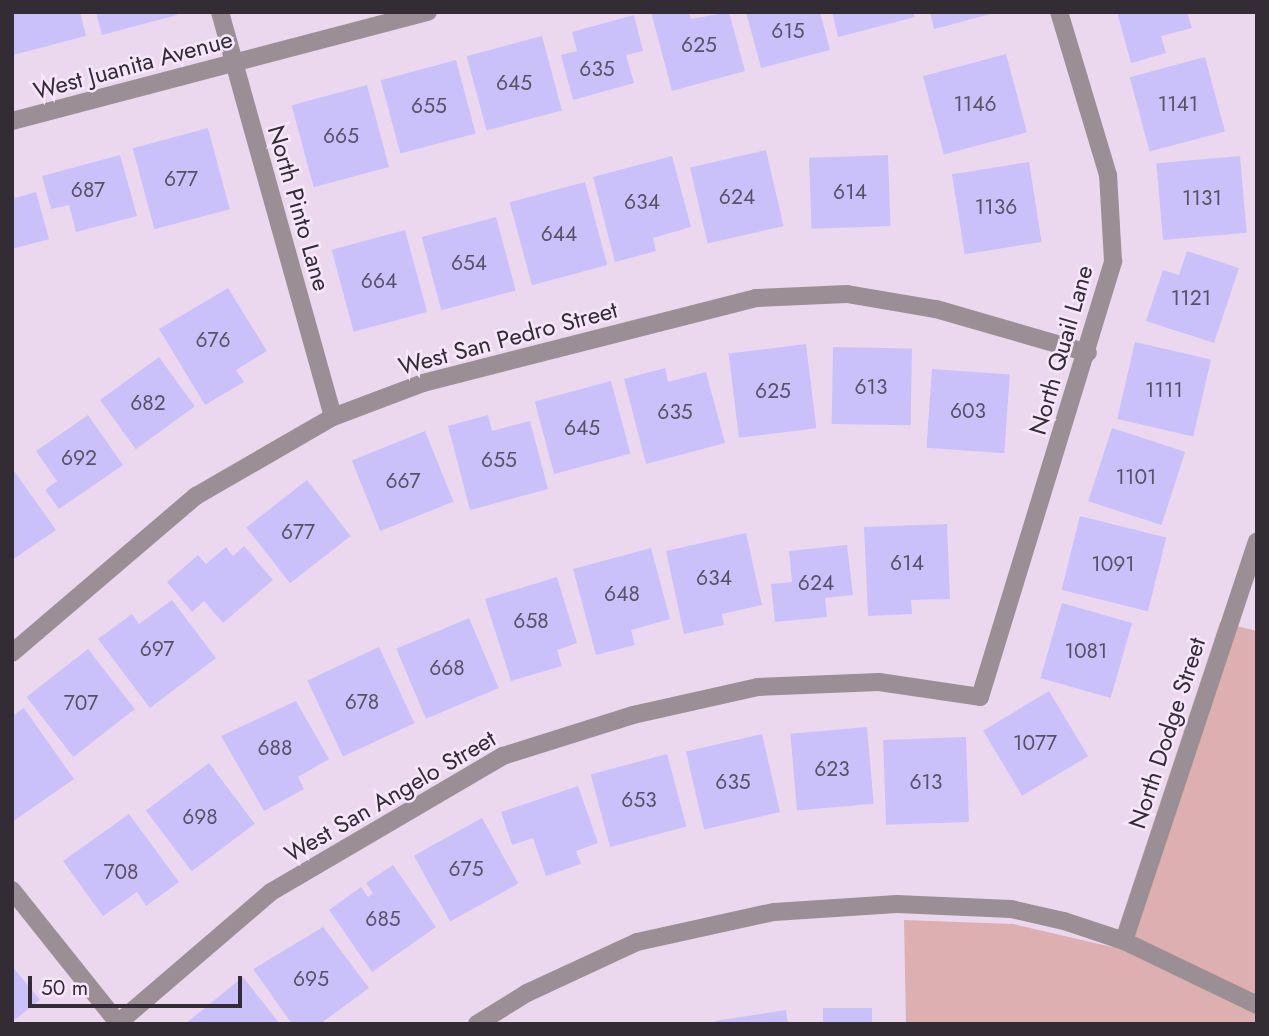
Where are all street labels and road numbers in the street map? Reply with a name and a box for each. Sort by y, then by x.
street label: West Juanita Avenue [30,25,236,105]
street label: North Pinto Lane [262,122,336,294]
street label: North Quail Lane [1023,262,1099,438]
street label: West San Pedro Street [395,295,621,381]
street label: North Dodge Street [1123,634,1211,832]
street label: West San Angelo Street [279,724,501,868]

